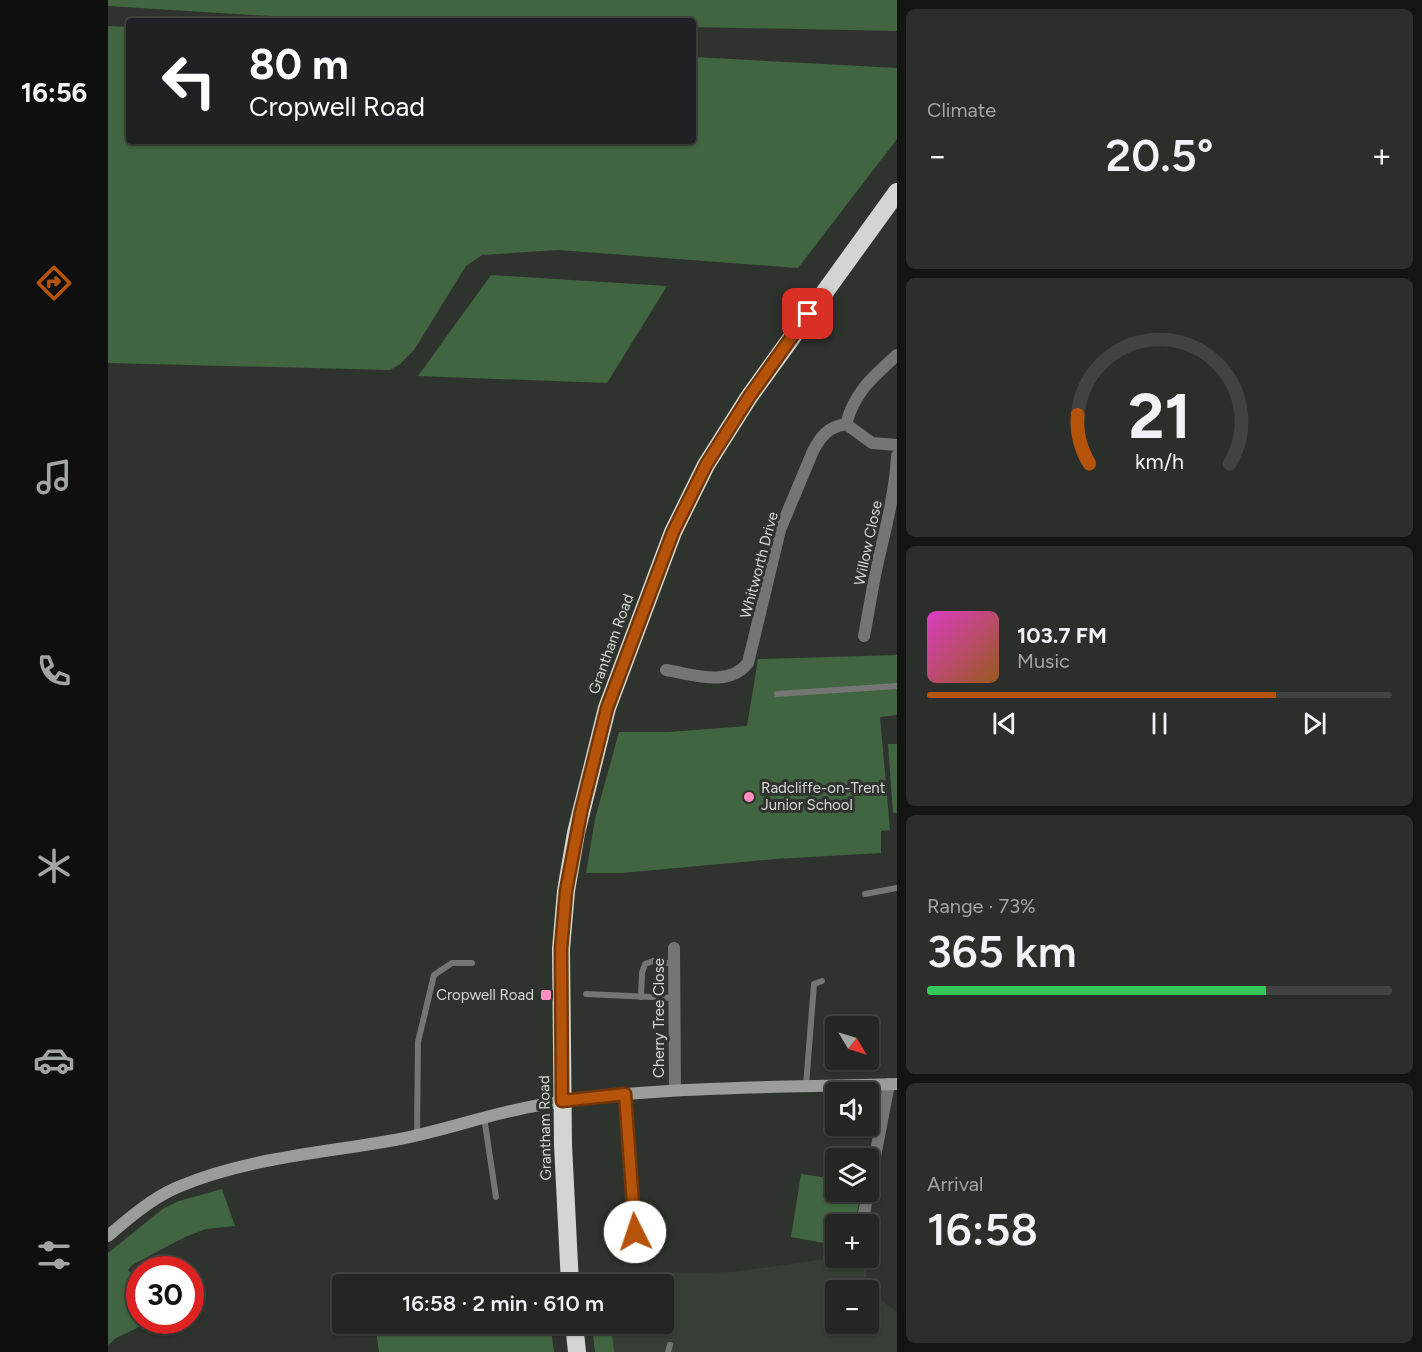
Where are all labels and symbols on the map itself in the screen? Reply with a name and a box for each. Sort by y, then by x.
pin [782,288,833,339]
street label: Willow Close [850,499,886,587]
street label: Whitworth Drive [736,510,782,620]
street label: Grantham Road [585,591,637,697]
place label: Radcliffe-on-Trent Junior School [761,779,886,814]
marker: Radcliffe-on-Trent Junior School [742,790,756,804]
street label: Cherry Tree Close [650,958,668,1078]
place label: Cropwell Road [436,986,534,1004]
marker: Cropwell Road [539,988,553,1002]
north arrow [825,1016,879,1070]
street label: Grantham Road [535,1075,555,1181]
position arrow [603,1200,667,1264]
speed limit sign: 30 [126,1256,204,1334]

